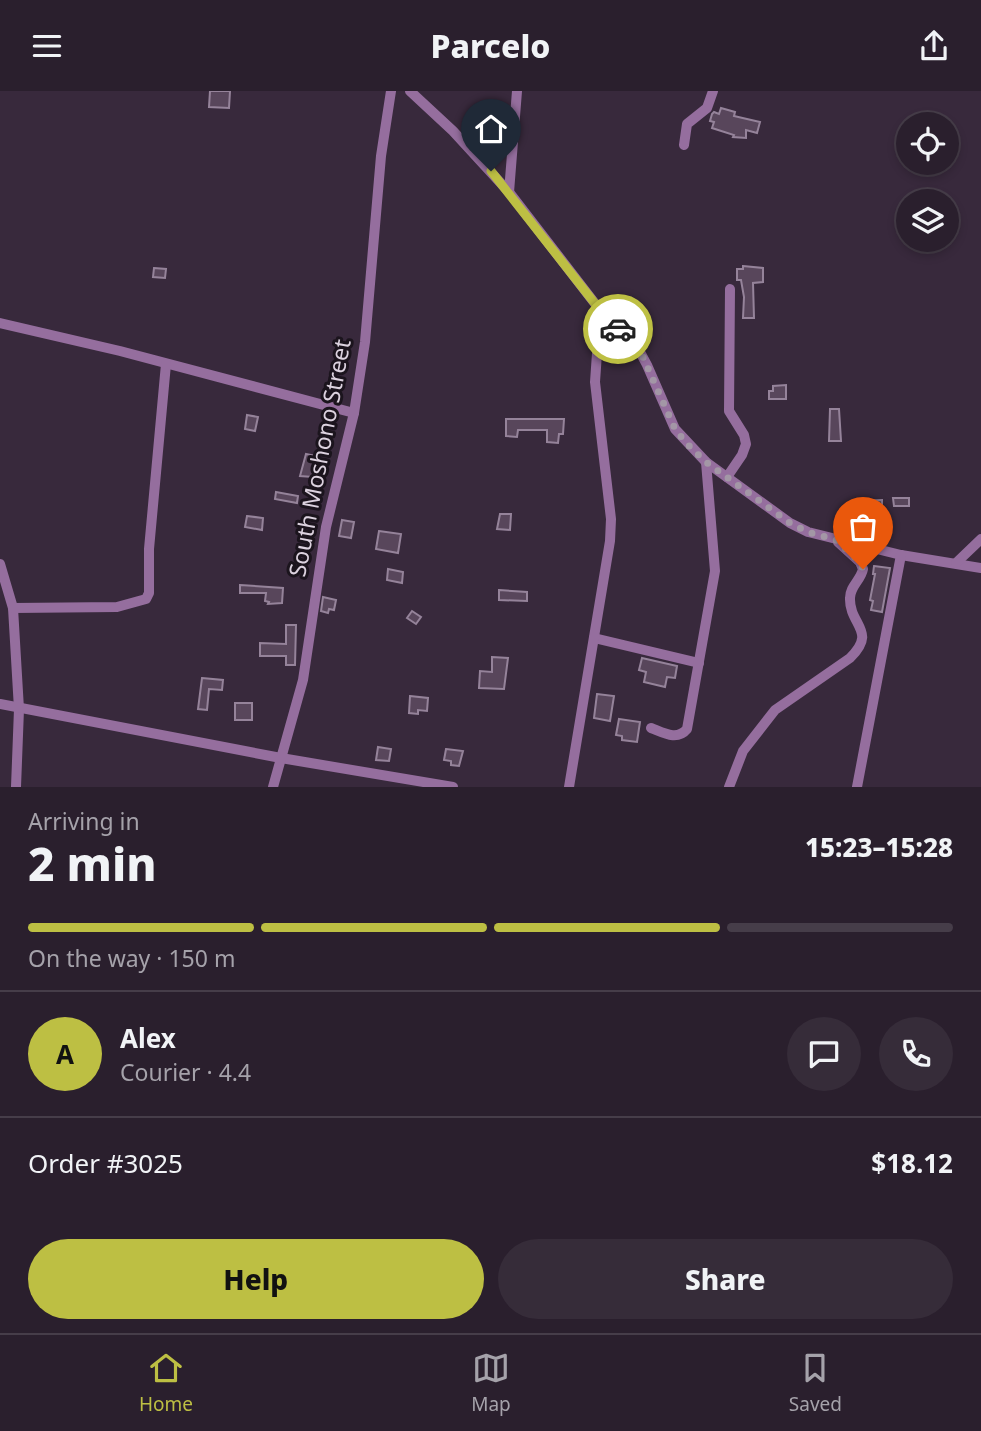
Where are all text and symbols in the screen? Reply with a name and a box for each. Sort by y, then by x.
text: Parcelo [431,24,550,67]
icon: menu [28,27,66,65]
icon: share [915,27,953,65]
pin [461,99,521,171]
icon: home [472,110,510,148]
map controls [896,112,959,252]
button: locate [896,112,959,175]
button: layers [896,189,959,252]
courier [583,294,653,364]
icon: car [599,310,637,348]
street label: South Moshono Street [280,336,358,579]
pin [833,497,893,569]
icon: bag [844,508,882,546]
text: Arriving in [28,805,140,837]
text: 15:23–15:28 [805,829,953,865]
text: 2 min [28,832,157,894]
text: On the way · 150 m [28,942,235,974]
button: chat [787,1017,861,1091]
button: phone [879,1017,953,1091]
text: Alex [120,1020,176,1056]
text: A [56,1036,74,1072]
text: Courier · 4.4 [120,1056,251,1088]
text: Order #3025 [28,1145,183,1181]
text: $18.12 [871,1145,953,1181]
button: Help [28,1239,484,1319]
button: Share [498,1239,953,1319]
tab: Home [139,1349,193,1417]
tab: Map [471,1349,511,1417]
tab: Saved [789,1349,842,1417]

